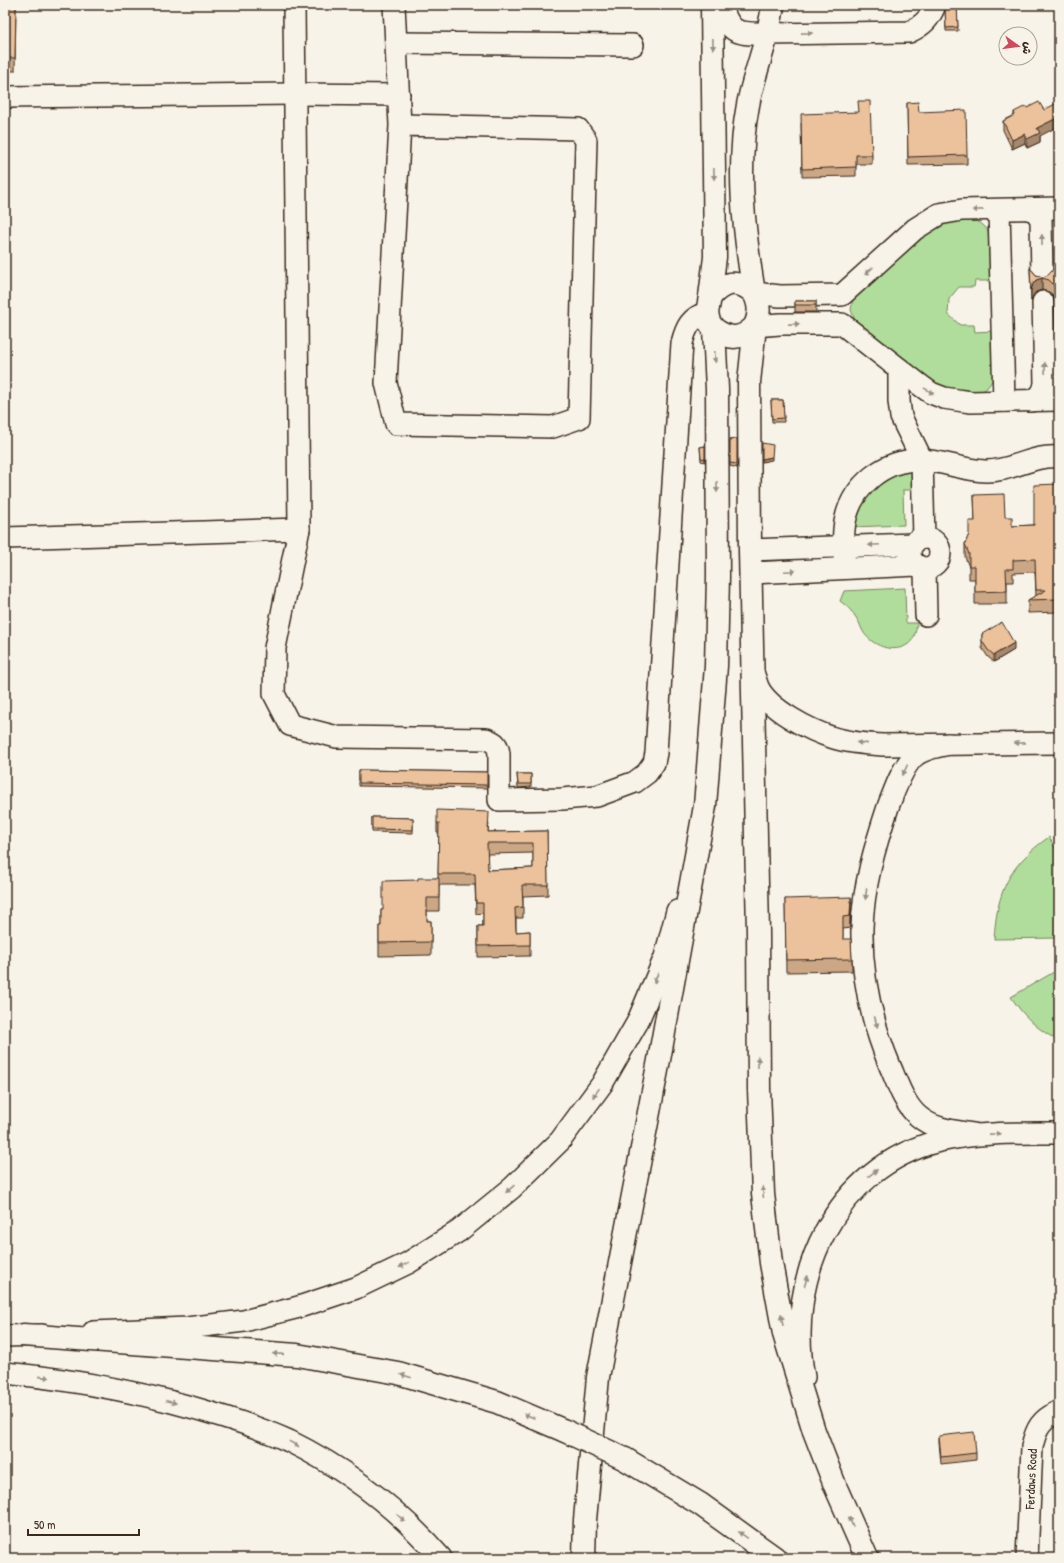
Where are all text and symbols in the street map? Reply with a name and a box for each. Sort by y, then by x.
north arrow [998,26,1038,66]
one-way arrow [801,30,814,36]
one-way arrow [710,38,716,51]
text: ش [1019,41,1036,56]
one-way arrow [711,168,717,181]
one-way arrow [971,207,984,213]
one-way arrow [1039,233,1045,246]
one-way arrow [863,266,874,275]
one-way arrow [788,321,801,327]
one-way arrow [712,351,719,363]
one-way arrow [1041,362,1048,374]
one-way arrow [923,387,935,394]
one-way arrow [714,481,720,494]
one-way arrow [868,542,880,549]
one-way arrow [784,567,796,574]
one-way arrow [856,740,868,747]
one-way arrow [1013,740,1026,746]
one-way arrow [902,765,908,776]
one-way arrow [863,888,869,900]
one-way arrow [653,972,659,983]
one-way arrow [873,1016,879,1028]
one-way arrow [755,1055,761,1068]
one-way arrow [592,1087,600,1098]
one-way arrow [989,1130,1001,1137]
one-way arrow [868,1169,879,1177]
one-way arrow [505,1185,515,1194]
one-way arrow [760,1186,767,1198]
one-way arrow [398,1261,410,1268]
one-way arrow [803,1275,809,1287]
one-way arrow [779,1314,785,1326]
one-way arrow [272,1350,284,1357]
one-way arrow [38,1373,50,1380]
one-way arrow [400,1373,412,1379]
one-way arrow [165,1399,178,1405]
one-way arrow [524,1413,535,1419]
one-way arrow [288,1441,300,1448]
street label: Ferdaws Road [1020,1448,1041,1511]
scale bar [28,1511,139,1537]
one-way arrow [396,1513,406,1522]
text: 50 m [34,1516,55,1533]
one-way arrow [848,1517,854,1528]
one-way arrow [738,1531,748,1539]

